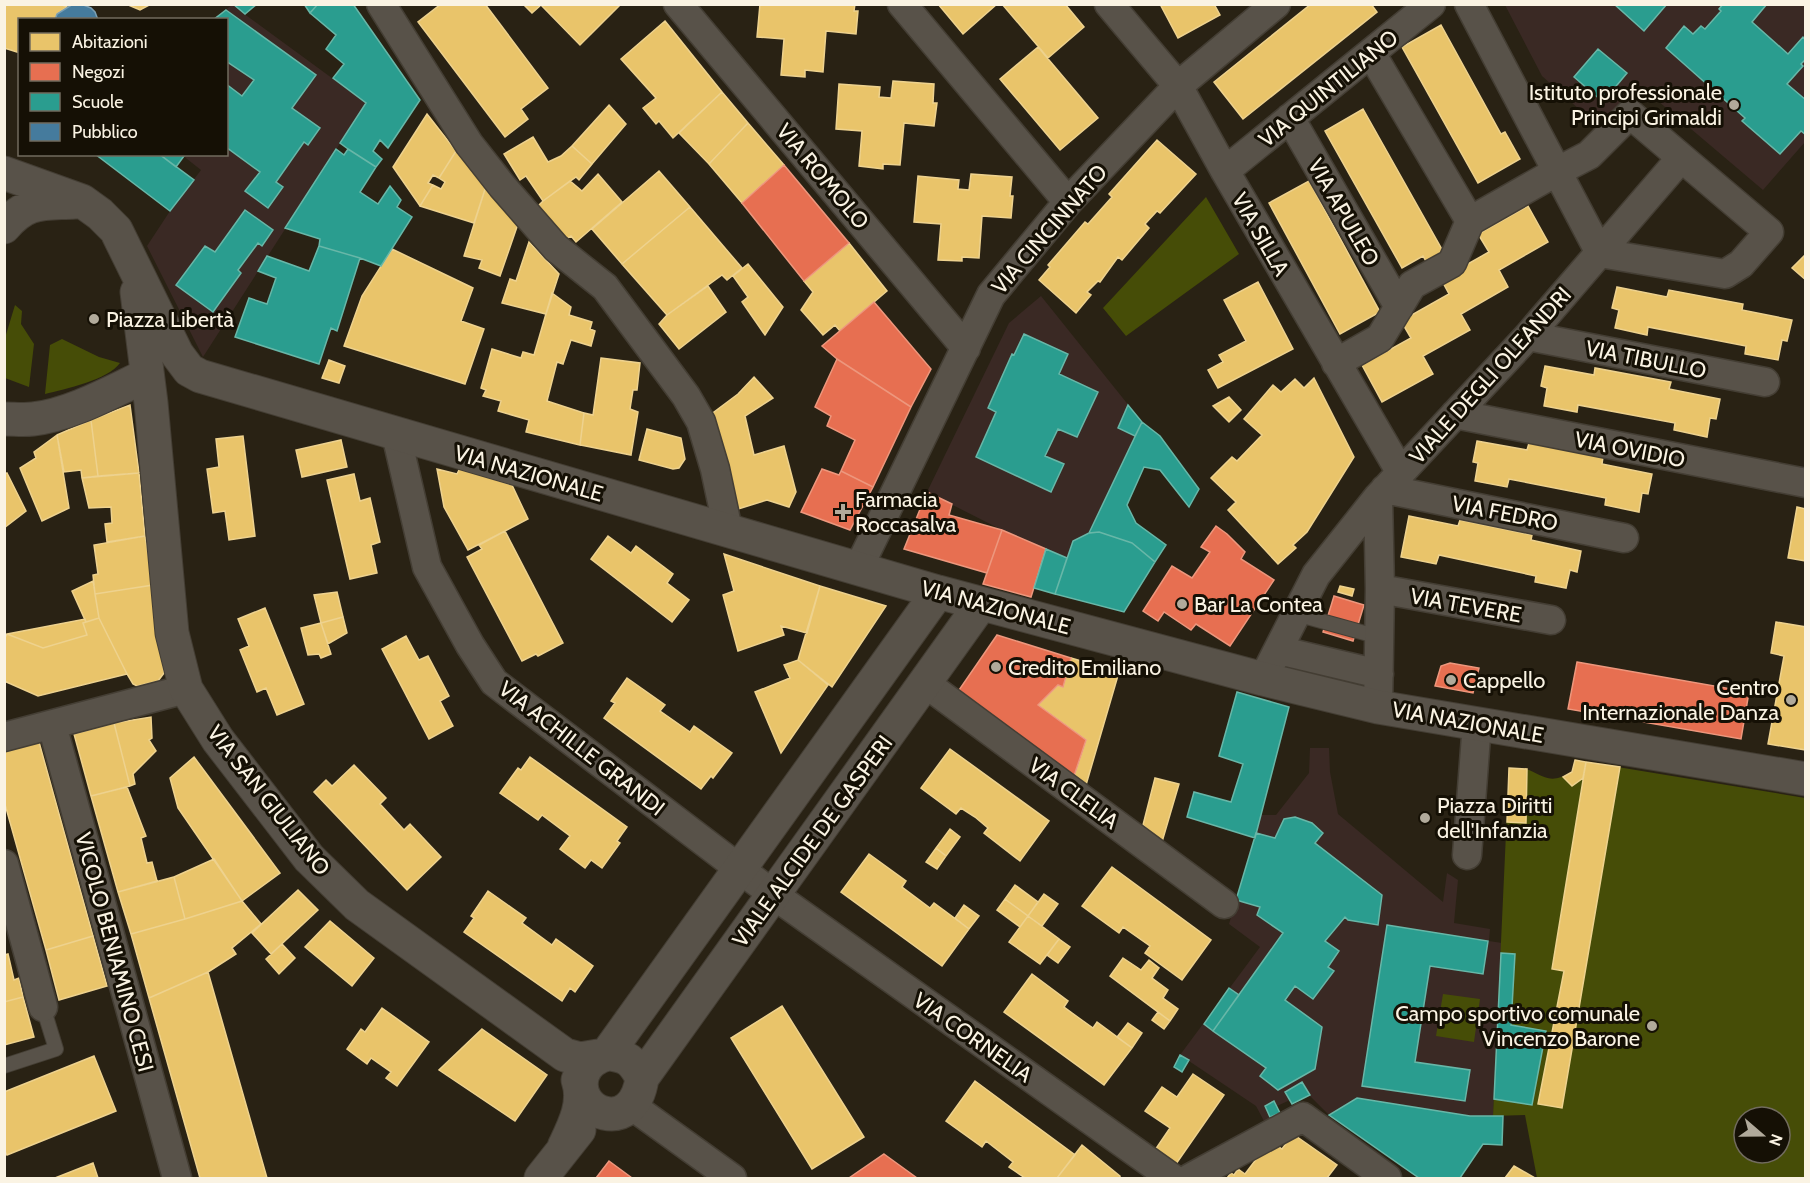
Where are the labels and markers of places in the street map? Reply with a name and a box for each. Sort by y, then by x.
place label: Istituto professionale Principi Grimaldi [1529,79,1722,131]
marker: Istituto professionale Principi Grimaldi [1727,98,1741,112]
place label: Piazza Libertà [106,306,234,333]
marker: Piazza Libertà [87,312,101,326]
place label: Farmacia Roccasalva [855,486,957,538]
marker: Farmacia Roccasalva [836,505,850,519]
place label: Bar La Contea [1194,591,1323,618]
marker: Bar La Contea [1175,597,1189,611]
place label: Credito Emiliano [1008,654,1161,681]
marker: Credito Emiliano [989,660,1003,674]
place label: Cappello [1463,667,1545,694]
marker: Cappello [1444,673,1458,687]
place label: Centro Internazionale Danza [1582,674,1779,726]
marker: Centro Internazionale Danza [1784,693,1798,707]
place label: Piazza Diritti dell'Infanzia [1437,792,1553,844]
marker: Piazza Diritti dell'Infanzia [1418,811,1432,825]
place label: Campo sportivo comunale Vincenzo Barone [1395,1000,1640,1052]
marker: Campo sportivo comunale Vincenzo Barone [1645,1019,1659,1033]

